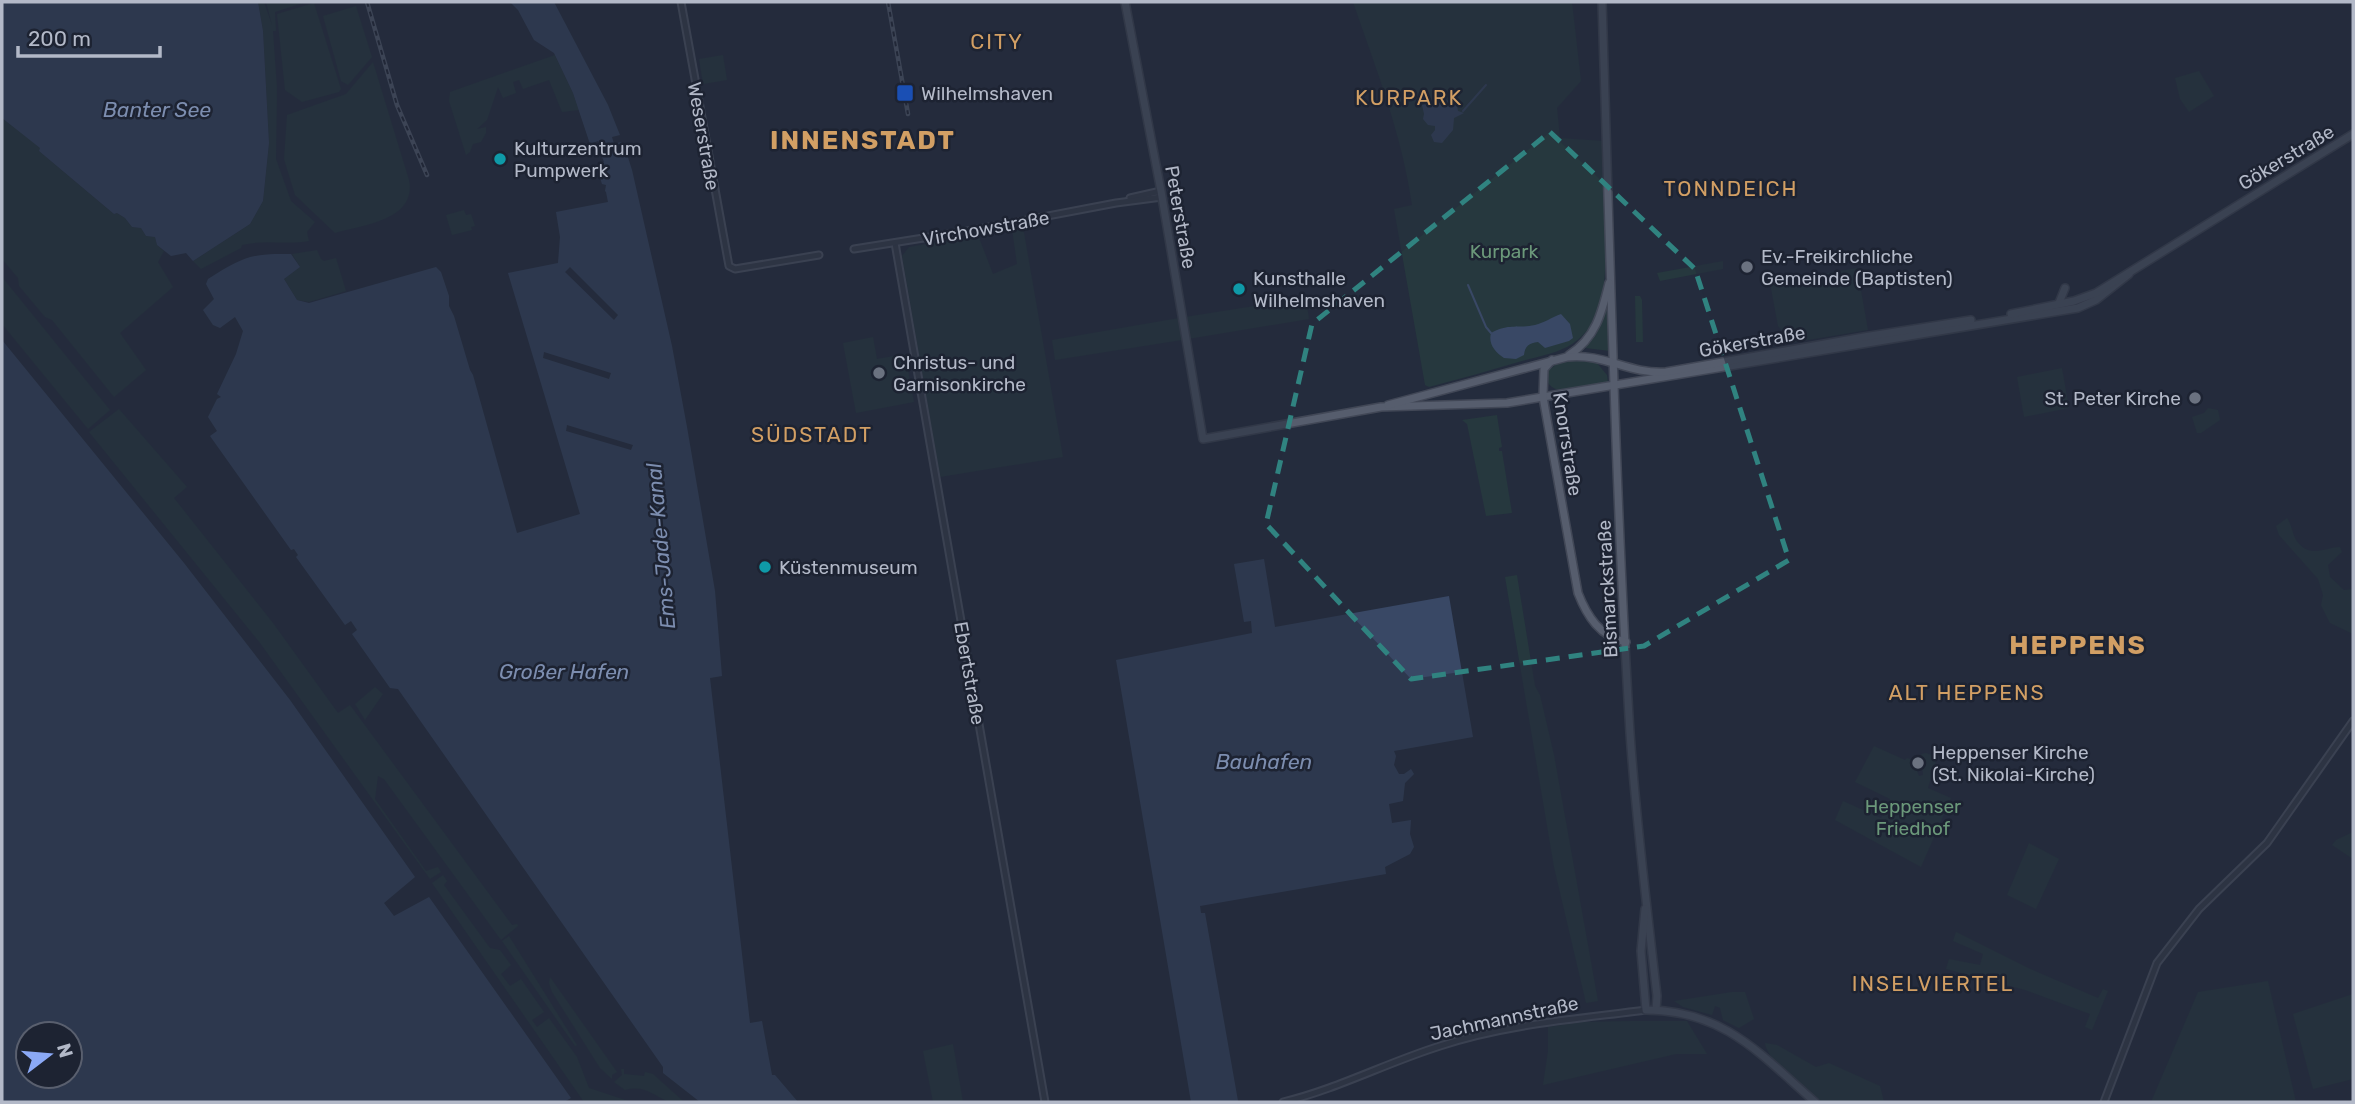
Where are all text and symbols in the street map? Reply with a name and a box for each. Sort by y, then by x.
scale bar [18,14,159,58]
text: 200 m [28,26,91,51]
district label: CITY [970,29,1024,54]
street label: Weserstraße [683,80,724,192]
place label: Wilhelmshaven [921,82,1053,105]
marker: Wilhelmshaven [895,83,915,103]
district label: KURPARK [1355,85,1463,110]
water label: Banter See [103,97,211,122]
street label: Gökerstraße [2234,120,2338,195]
district label: INNENSTADT [770,125,956,156]
place label: Kulturzentrum Pumpwerk [514,137,642,182]
marker: Kulturzentrum Pumpwerk [492,151,508,167]
street label: Peterstraße [1160,164,1201,271]
district label: TONNDEICH [1663,176,1799,201]
street label: Virchowstraße [921,206,1051,251]
park label: Kurpark [1470,240,1538,263]
place label: Ev.-Freikirchliche Gemeinde (Baptisten) [1761,245,1953,290]
marker: Ev.-Freikirchliche Gemeinde (Baptisten) [1739,259,1755,275]
place label: Kunsthalle Wilhelmshaven [1253,267,1385,312]
marker: Kunsthalle Wilhelmshaven [1231,281,1247,297]
street label: Gökerstraße [1697,321,1807,362]
place label: Christus- und Garnisonkirche [893,351,1026,396]
marker: Christus- und Garnisonkirche [871,365,887,381]
place label: St. Peter Kirche [2044,387,2181,410]
marker: St. Peter Kirche [2187,390,2203,406]
street label: Knorrstraße [1548,391,1587,498]
district label: SÜDSTADT [751,422,873,447]
water label: Ems-Jade-Kanal [641,461,680,630]
street label: Bismarckstraße [1592,519,1623,658]
place label: Küstenmuseum [779,556,918,579]
marker: Küstenmuseum [757,559,773,575]
street label: Ebertstraße [949,620,990,727]
district label: HEPPENS [2009,630,2147,661]
water label: Großer Hafen [499,659,629,684]
district label: ALT HEPPENS [1888,680,2046,705]
place label: Heppenser Kirche (St. Nikolai-Kirche) [1932,741,2095,786]
water label: Bauhafen [1216,749,1312,774]
marker: Heppenser Kirche (St. Nikolai-Kirche) [1910,755,1926,771]
park label: Heppenser Friedhof [1865,795,1962,840]
district label: INSELVIERTEL [1852,971,2014,996]
street label: Jachmannstraße [1428,991,1581,1045]
north arrow [14,1020,84,1090]
text: N [52,1041,78,1060]

